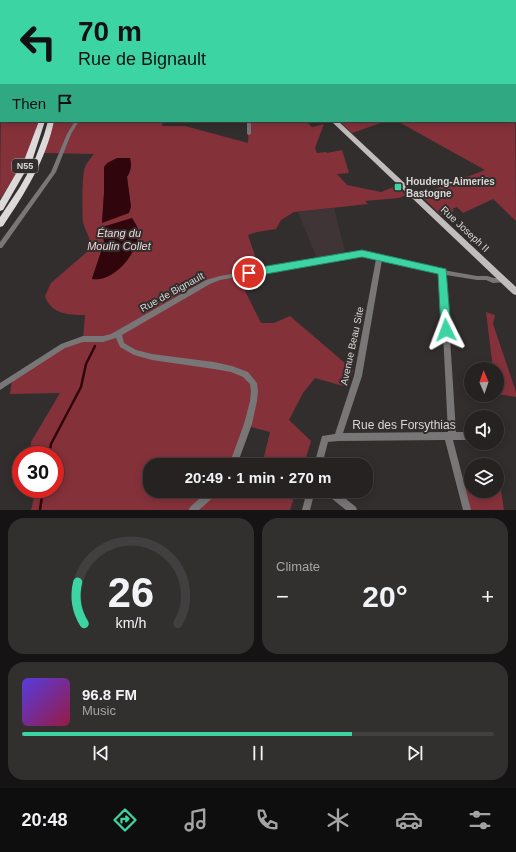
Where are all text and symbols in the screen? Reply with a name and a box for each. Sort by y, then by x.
icon: left [12,16,64,68]
text: 70 m [78,16,142,47]
text: Rue de Bignault [78,49,206,69]
icon: arrive [54,92,76,114]
text: Then [12,95,46,112]
road number: N55 [12,159,38,173]
place label: Houdeng-Aimeries Bastogne [406,176,495,199]
marker: Houdeng-Aimeries Bastogne [393,182,403,192]
street label: Rue Joseph II [439,204,491,254]
water label: Étang du Moulin Collet [87,227,152,252]
pin [232,256,266,290]
icon: arrive [238,262,260,284]
street label: Rue de Bignault [138,270,206,314]
street label: Avenue Beau Site [338,305,366,386]
position arrow [425,309,467,351]
north arrow [464,362,504,402]
map controls [464,362,504,498]
button: sound [464,410,504,450]
street label: Rue des Forsythias [352,418,456,432]
speed limit sign: 30 [12,446,64,498]
button: layers [464,458,504,498]
text: 20:49 · 1 min · 270 m [185,469,331,486]
text: Climate [276,559,320,574]
text: 26 [108,569,154,616]
text: 20° [362,580,408,613]
text: − [276,584,289,609]
text: + [481,584,494,609]
text: km/h [116,615,147,631]
text: 96.8 FM [82,686,137,703]
text: Music [82,703,116,718]
icon: previous [90,742,112,764]
icon: pause [247,742,269,764]
icon: next [404,742,426,764]
icon: directions [111,806,139,834]
icon: music [182,806,210,834]
icon: phone [253,806,281,834]
icon: climate [324,806,352,834]
icon: car [395,806,423,834]
icon: filters [466,806,494,834]
text: 20:48 [22,810,68,830]

